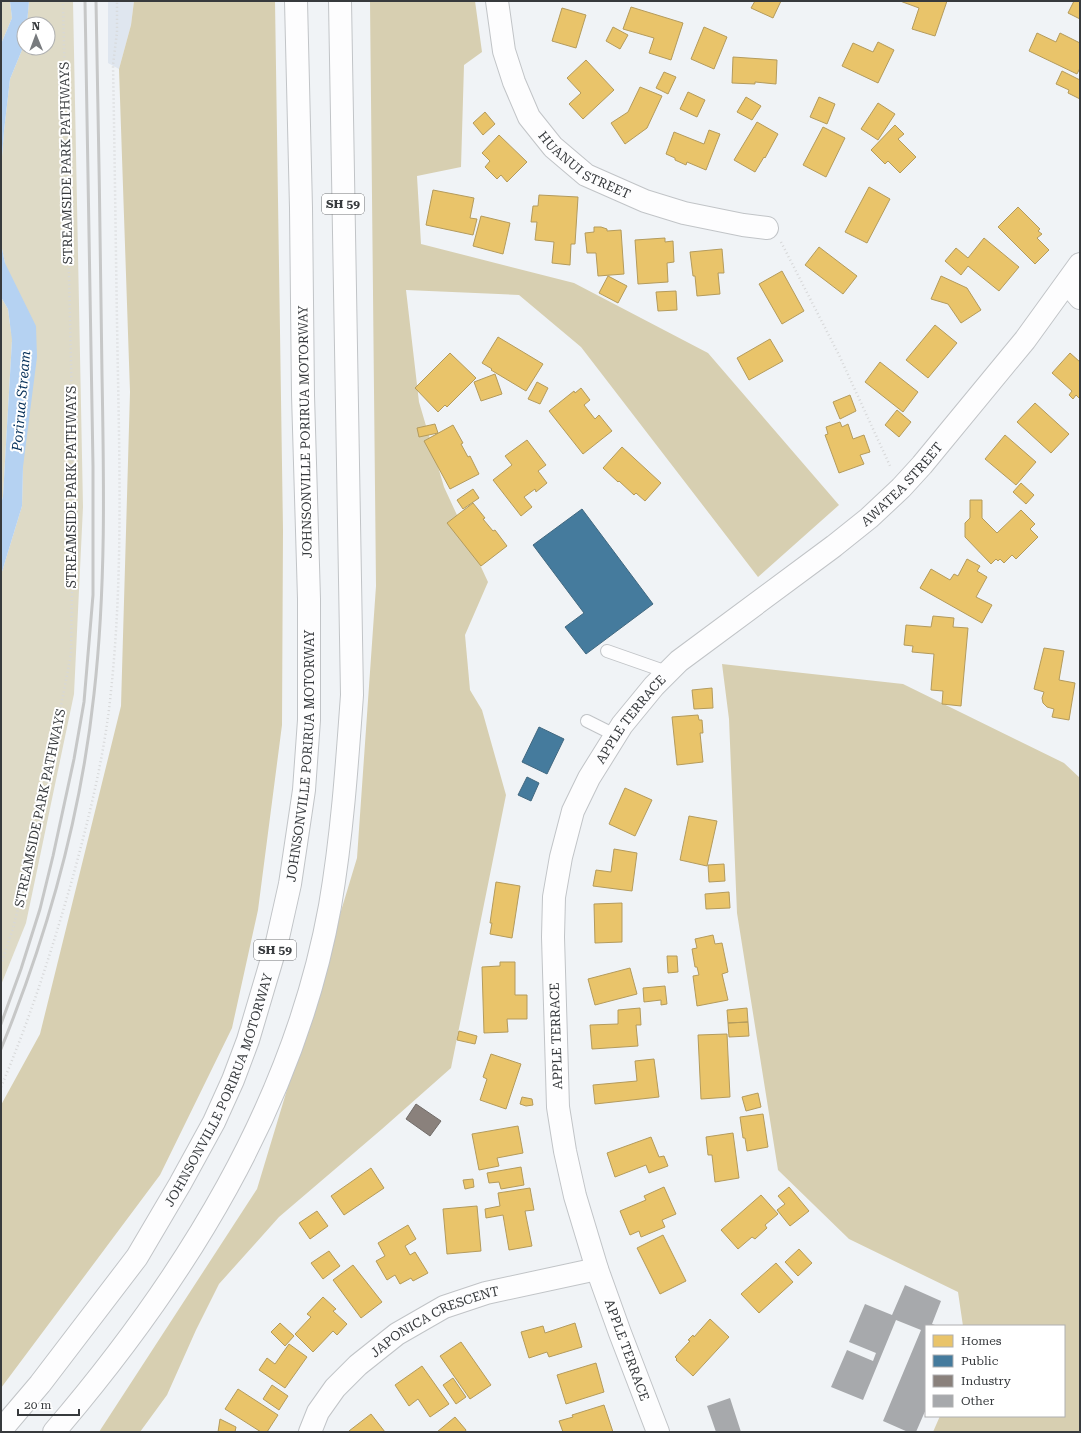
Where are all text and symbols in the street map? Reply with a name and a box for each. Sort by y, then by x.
north arrow [16,16,56,56]
text: N [31,20,41,33]
street label: STREAMSIDE PARK PATHWAYS [57,62,75,264]
street label: HUANUI STREET [536,128,633,201]
road number: SH 59 [322,194,364,214]
street label: JOHNSONVILLE PORIRUA MOTORWAY [295,305,315,559]
water label: Porirua Stream [9,350,33,453]
street label: STREAMSIDE PARK PATHWAYS [64,386,79,588]
street label: AWATEA STREET [858,439,945,529]
street label: JOHNSONVILLE PORIRUA MOTORWAY [283,629,317,883]
street label: APPLE TERRACE [592,672,668,766]
street label: STREAMSIDE PARK PATHWAYS [12,707,68,909]
road number: SH 59 [254,940,296,960]
street label: JOHNSONVILLE PORIRUA MOTORWAY [161,971,275,1209]
street label: APPLE TERRACE [547,982,565,1090]
street label: JAPONICA CRESCENT [367,1283,501,1360]
street label: APPLE TERRACE [602,1297,652,1403]
legend [925,1325,1065,1417]
text: Homes [961,1334,1002,1348]
text: Public [961,1354,999,1368]
text: Industry [961,1374,1012,1388]
scale bar [18,1391,79,1417]
text: Other [961,1394,994,1408]
text: 20 m [24,1398,51,1412]

